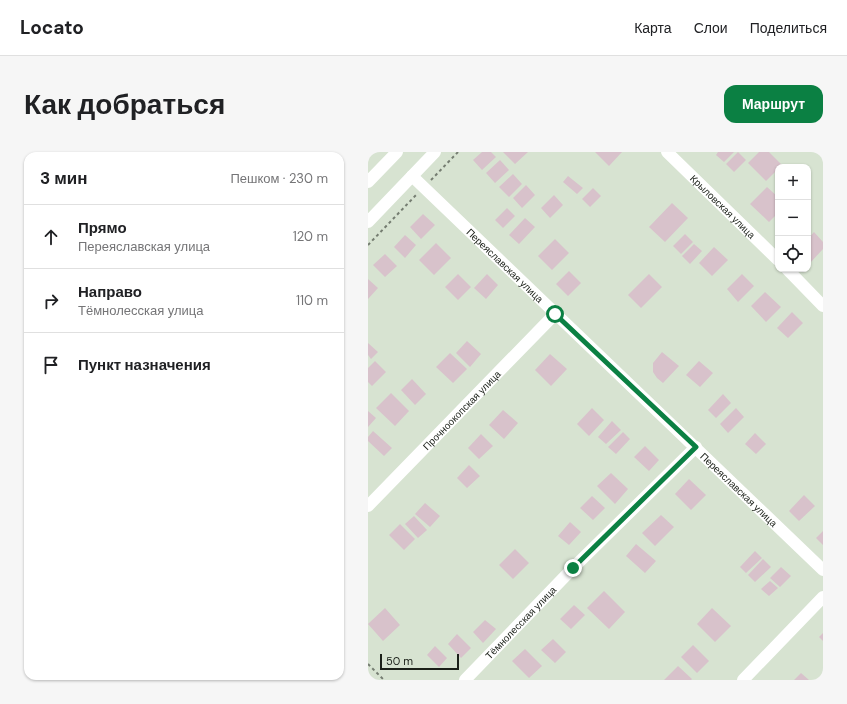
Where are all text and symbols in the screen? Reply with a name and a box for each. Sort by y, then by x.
text: Locato [20,15,84,40]
text: Карта [634,19,672,37]
text: Слои [694,19,728,37]
text: Поделиться [750,19,827,37]
button: Маршрут [724,85,823,123]
text: Как добраться [24,86,225,123]
map controls [775,164,811,272]
button: + [775,164,811,200]
text: 3 мин [40,167,88,189]
text: Пешком · 230 m [230,170,328,187]
street label: Крыловская улица [687,172,758,242]
button: − [775,200,811,236]
text: Прямо [78,218,127,238]
icon: ahead [40,226,62,248]
street label: Переяславская улица [464,226,546,306]
text: 120 m [293,228,328,245]
button: locate [775,236,811,272]
text: Переяславская улица [78,238,210,255]
text: Направо [78,282,142,302]
icon: right [40,290,62,312]
text: 110 m [296,292,328,309]
text: Тёмнолесская улица [78,302,204,319]
route start [546,305,564,323]
icon: arrive [40,354,62,376]
text: Пункт назначения [78,355,211,375]
street label: Прочноокопская улица [420,367,504,453]
street label: Переяславская улица [697,450,780,530]
route end [564,559,582,577]
street label: Тёмнолесская улица [483,583,559,662]
scale bar [380,652,459,671]
text: 50 m [386,654,413,668]

